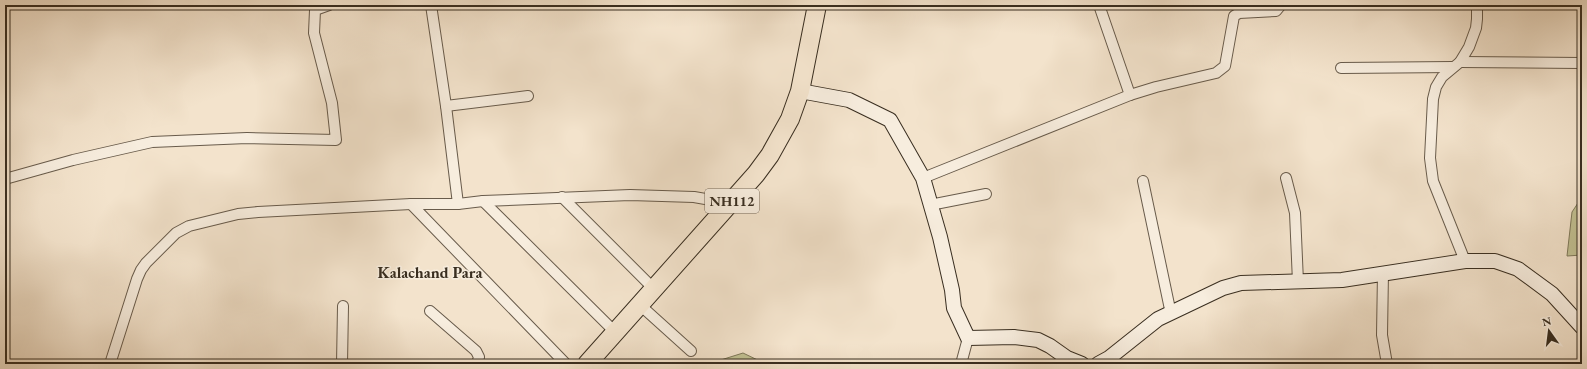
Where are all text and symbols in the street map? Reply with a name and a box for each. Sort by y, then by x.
road number: NH112 [705,189,759,213]
district label: Kalachand Para [378,262,483,283]
north arrow [1529,311,1569,351]
text: N [1541,313,1553,329]

